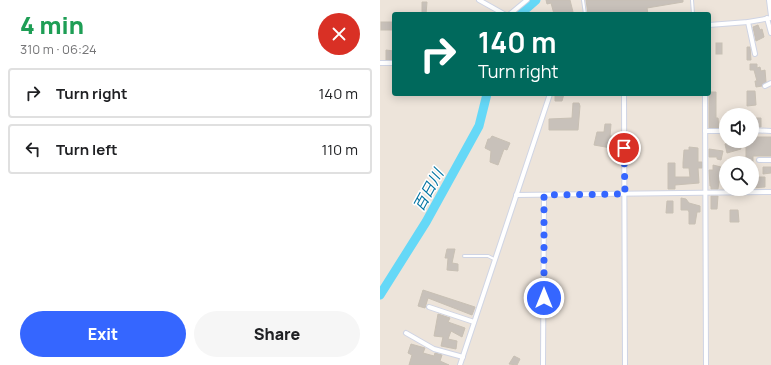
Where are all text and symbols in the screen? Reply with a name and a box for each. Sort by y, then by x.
text: 4 min [20,8,84,41]
button: close [318,13,360,55]
text: 140 m [478,23,557,61]
icon: right [412,28,464,80]
text: 310 m · 06:24 [20,40,97,58]
text: Turn right [478,59,559,83]
icon: right [22,82,44,104]
text: Turn right [56,83,127,104]
text: 140 m [318,83,358,104]
map controls [719,108,759,196]
button: sound [719,108,759,148]
pin [607,131,641,165]
icon: arrive [613,137,635,159]
icon: left [22,138,44,160]
text: Turn left [56,139,118,160]
text: 110 m [321,139,358,160]
button: search [719,156,759,196]
water label: 百日川 [408,163,449,215]
position arrow [523,277,565,319]
button: Exit [20,311,186,357]
button: Share [194,311,360,357]

